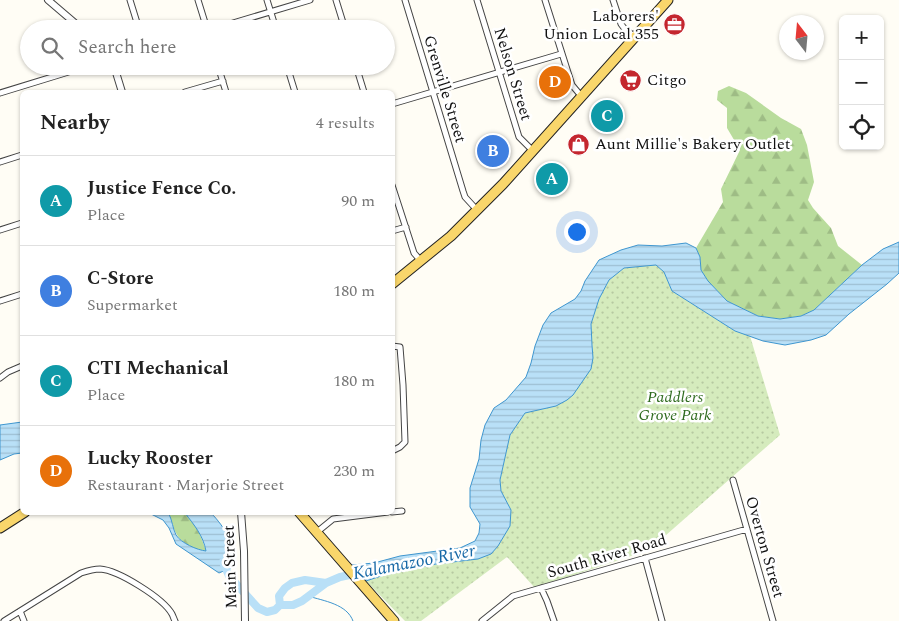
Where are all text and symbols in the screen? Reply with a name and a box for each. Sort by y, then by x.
place label: Laborers' Union Local 355 [543,4,659,46]
office icon: Laborers' Union Local 355 [663,13,687,37]
north arrow [779,15,824,60]
map controls [839,15,884,150]
button: + [839,15,884,60]
search box [20,20,395,75]
street label: Nelson Street [487,25,539,124]
street label: Grenville Street [417,32,473,146]
text: Search here [78,33,177,62]
icon: search [38,34,66,62]
button: − [839,60,884,105]
pin: D [539,63,571,101]
supermarket icon: Citgo [619,68,643,92]
place label: Citgo [647,68,687,92]
pin: C [591,97,623,135]
button: locate [839,105,884,150]
text: Nearby [40,107,110,139]
text: 4 results [316,111,375,135]
pin: B [477,132,509,170]
shop icon: Aunt Millie's Bakery Outlet [567,132,591,156]
place label: Aunt Millie's Bakery Outlet [595,132,791,156]
pin: A [536,160,568,198]
text: Justice Fence Co. [87,174,236,203]
text: A [50,189,62,213]
text: 90 m [341,189,375,213]
text: Place [87,203,125,227]
your location [564,219,590,245]
text: C-Store [87,264,154,293]
text: B [50,279,62,303]
text: 180 m [333,279,375,303]
text: Supermarket [87,293,178,317]
text: CTI Mechanical [87,354,229,383]
text: C [50,369,62,393]
text: 180 m [333,369,375,393]
text: Place [87,383,125,407]
park label: Paddlers Grove Park [639,385,712,427]
text: Lucky Rooster [87,444,213,473]
text: D [50,459,62,483]
text: 230 m [333,459,375,483]
text: Restaurant · Marjorie Street [87,473,284,497]
street label: Overton Street [739,493,791,601]
street label: Main Street [217,525,243,609]
street label: South River Road [545,528,669,584]
water label: Kalamazoo River [350,537,478,587]

